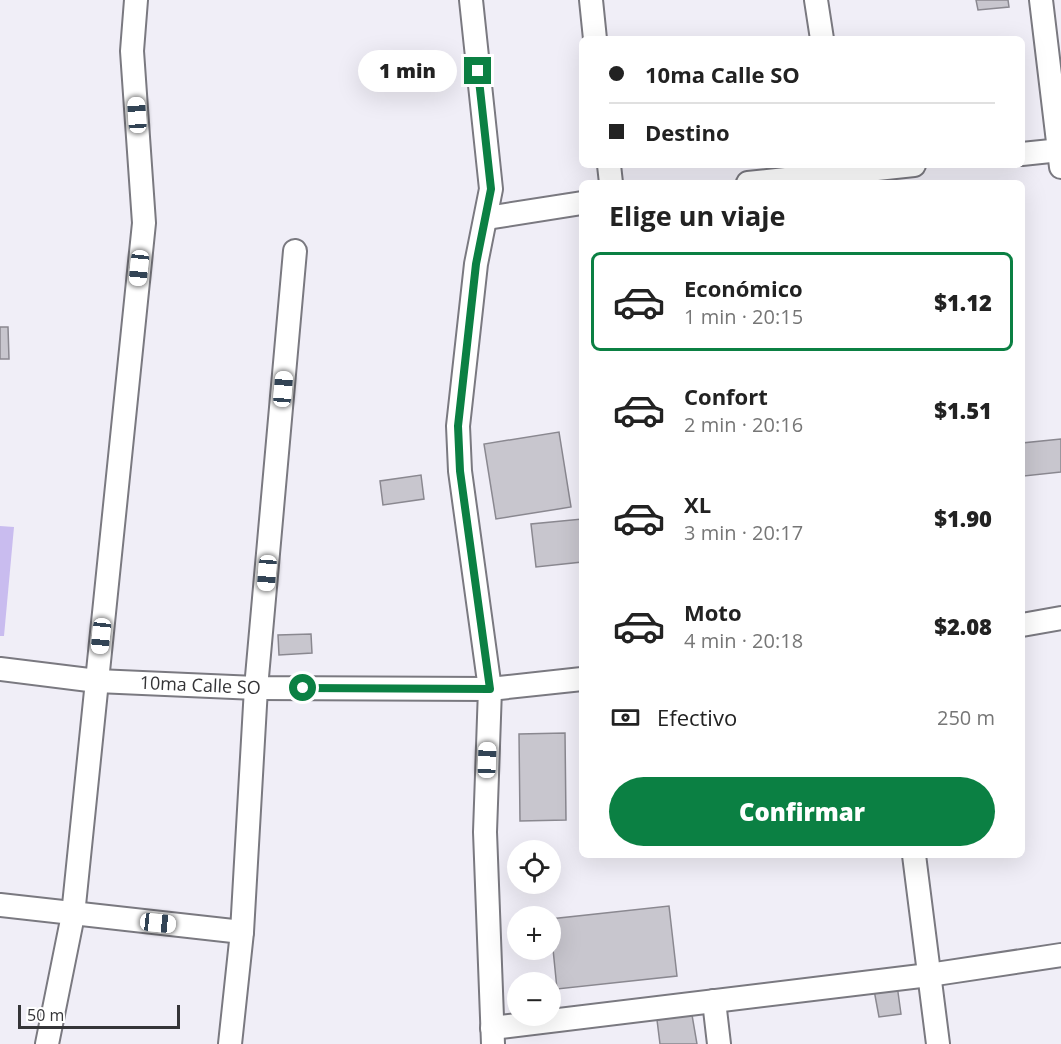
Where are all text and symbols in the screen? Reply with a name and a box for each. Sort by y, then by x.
callout: 1 min [358,50,457,92]
text: 1 min [379,57,436,84]
route end [464,57,491,84]
text: 10ma Calle SO [645,59,800,89]
car [127,96,147,134]
text: Destino [645,117,730,147]
text: Elige un viaje [609,197,785,234]
car [128,249,150,287]
text: Económico [684,273,803,303]
icon: car [612,275,666,329]
text: $1.12 [934,287,992,317]
text: 1 min · 20:15 [684,303,803,330]
car [272,370,294,408]
text: Confort [684,381,768,411]
icon: car [612,383,666,437]
text: $1.51 [934,395,992,425]
text: 2 min · 20:16 [684,411,803,438]
text: XL [684,489,711,519]
icon: car [612,491,666,545]
text: $1.90 [934,503,992,533]
text: 3 min · 20:17 [684,519,803,546]
car [256,554,278,592]
text: Moto [684,597,742,627]
icon: car [612,599,666,653]
text: $2.08 [934,611,992,641]
car [90,617,112,655]
text: 4 min · 20:18 [684,627,803,654]
street label: 10ma Calle SO [139,670,261,699]
route start [289,674,316,701]
icon: cash [609,701,642,734]
text: Efectivo [657,702,737,732]
text: 250 m [937,704,995,731]
car [477,742,497,778]
button: Confirmar [609,777,995,846]
map controls [507,840,561,1026]
button: locate [507,840,561,894]
button: + [507,906,561,960]
car [139,912,177,934]
button: − [507,972,561,1026]
scale bar [18,1002,180,1030]
text: 50 m [27,1004,64,1026]

